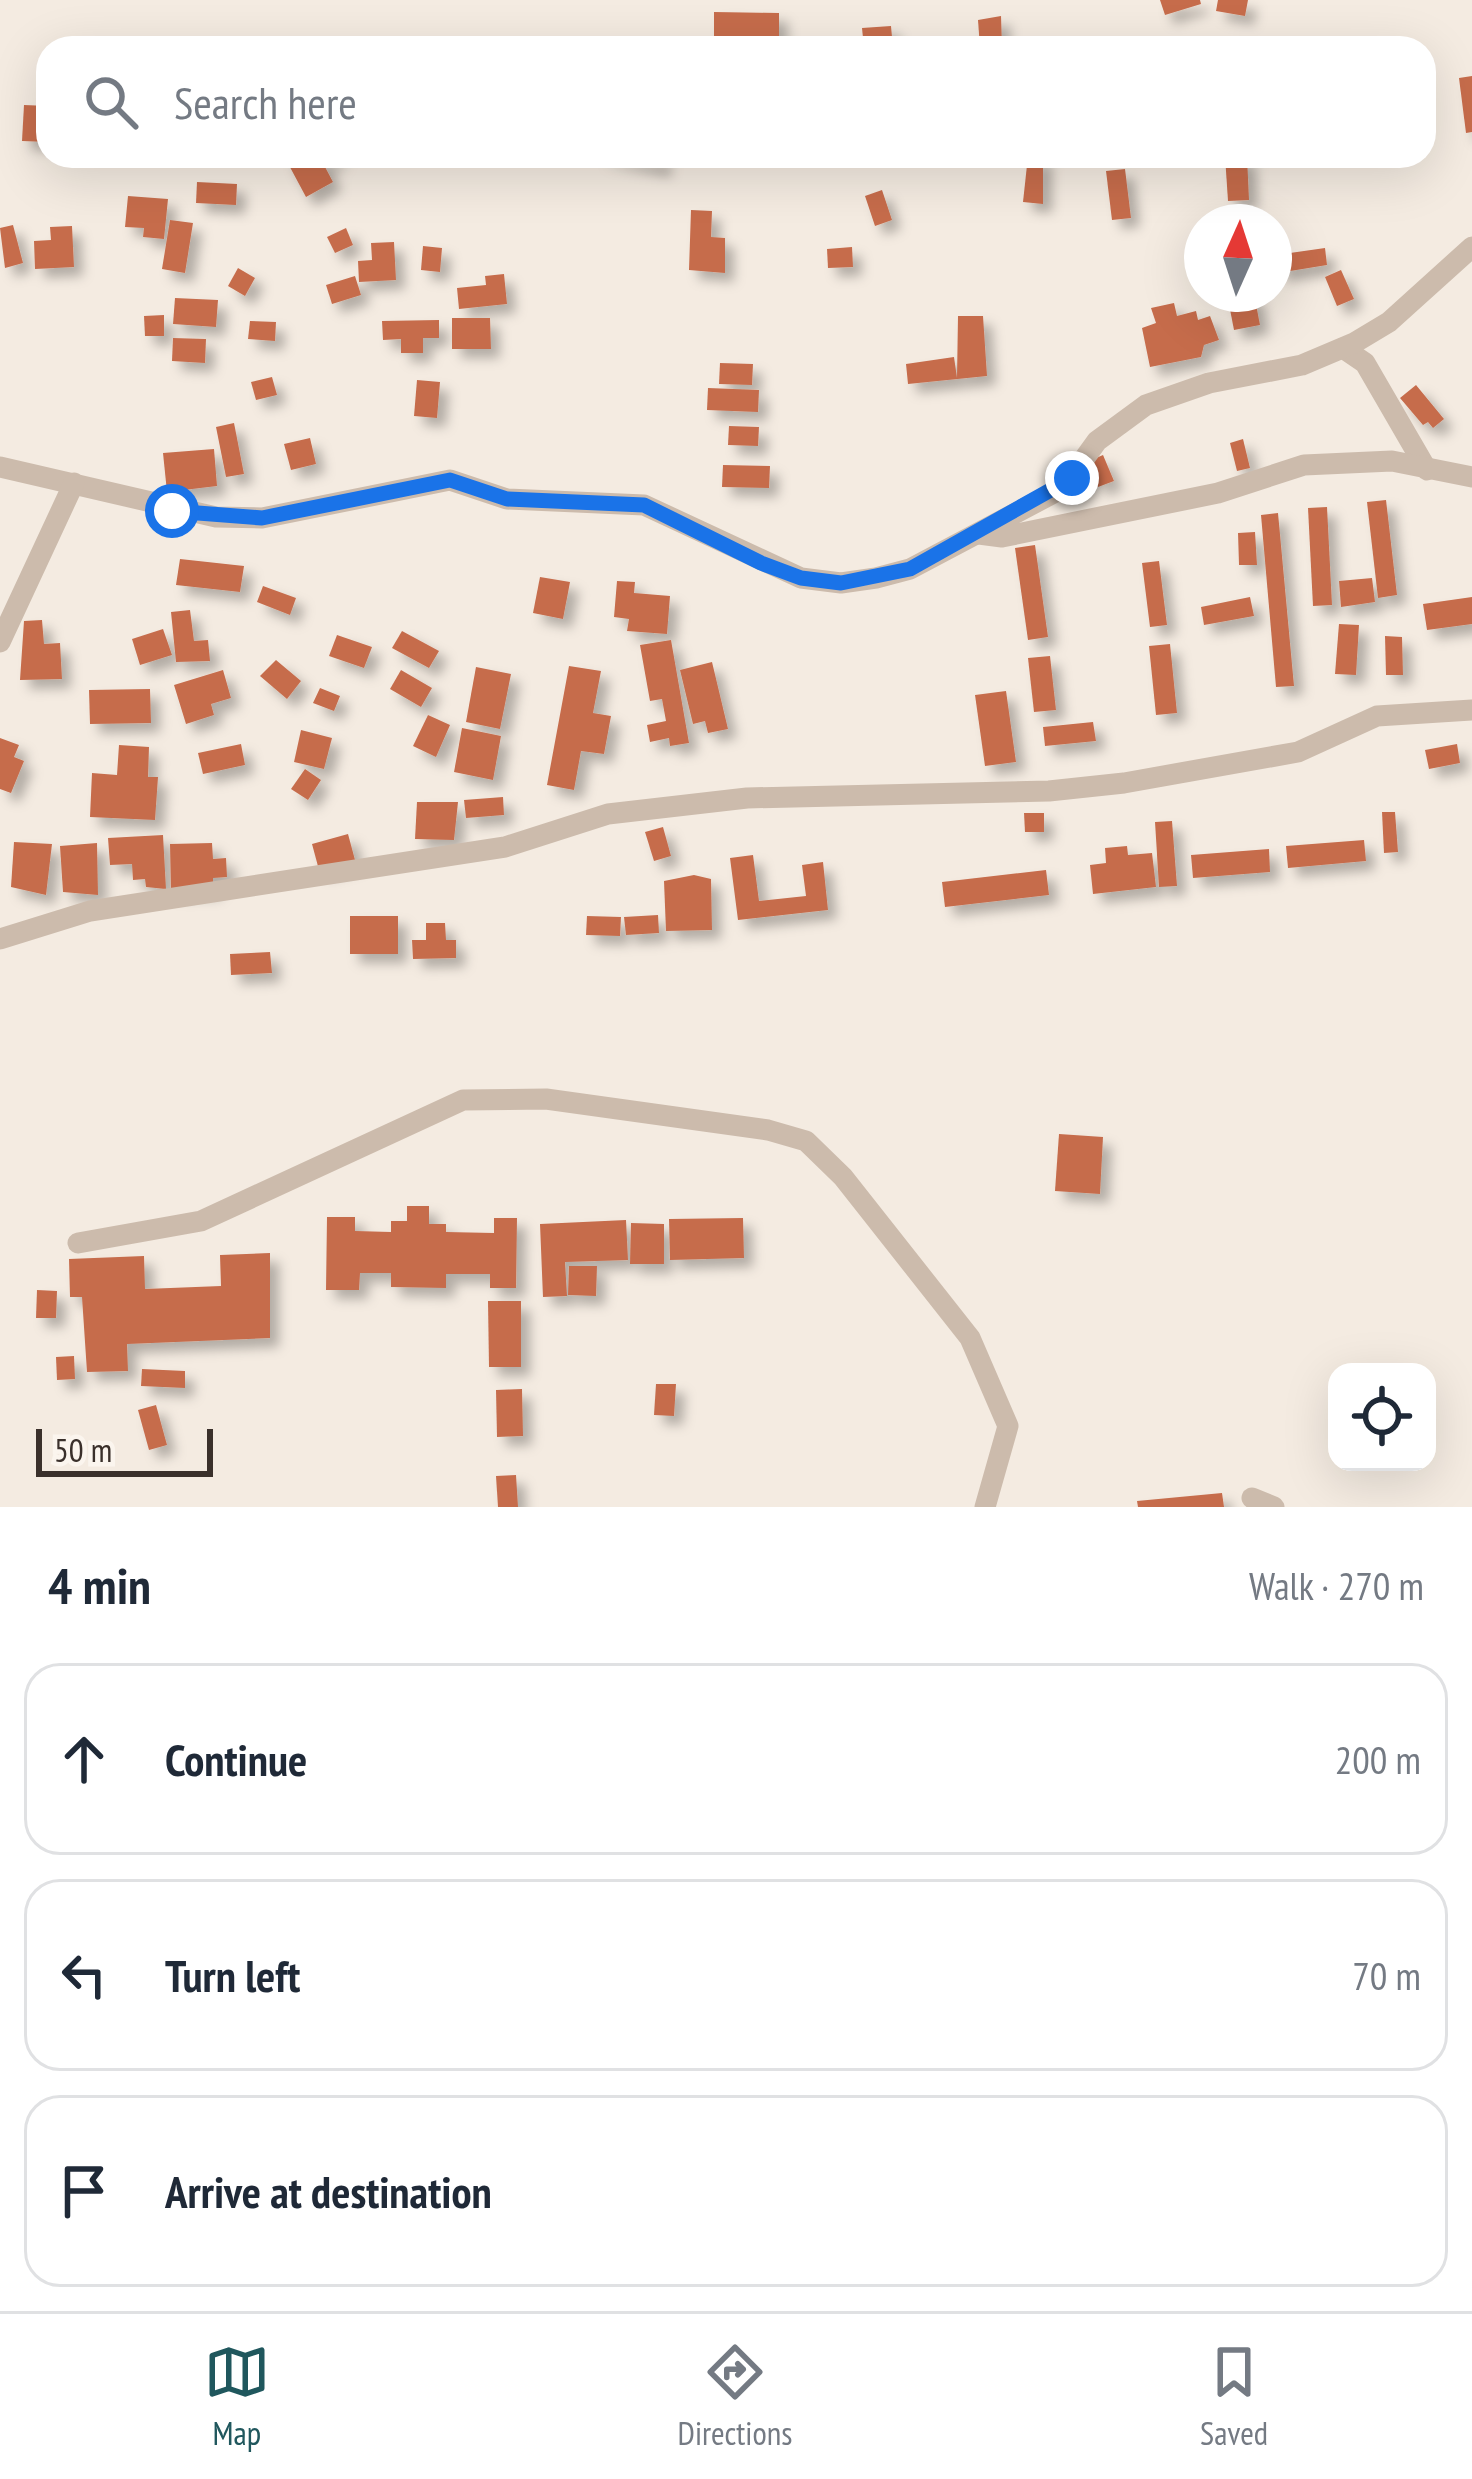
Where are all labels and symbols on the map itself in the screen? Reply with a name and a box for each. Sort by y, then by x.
north arrow [1184,204,1292,312]
route end [1045,451,1099,505]
route start [145,484,199,538]
scale bar [36,1423,213,1476]

